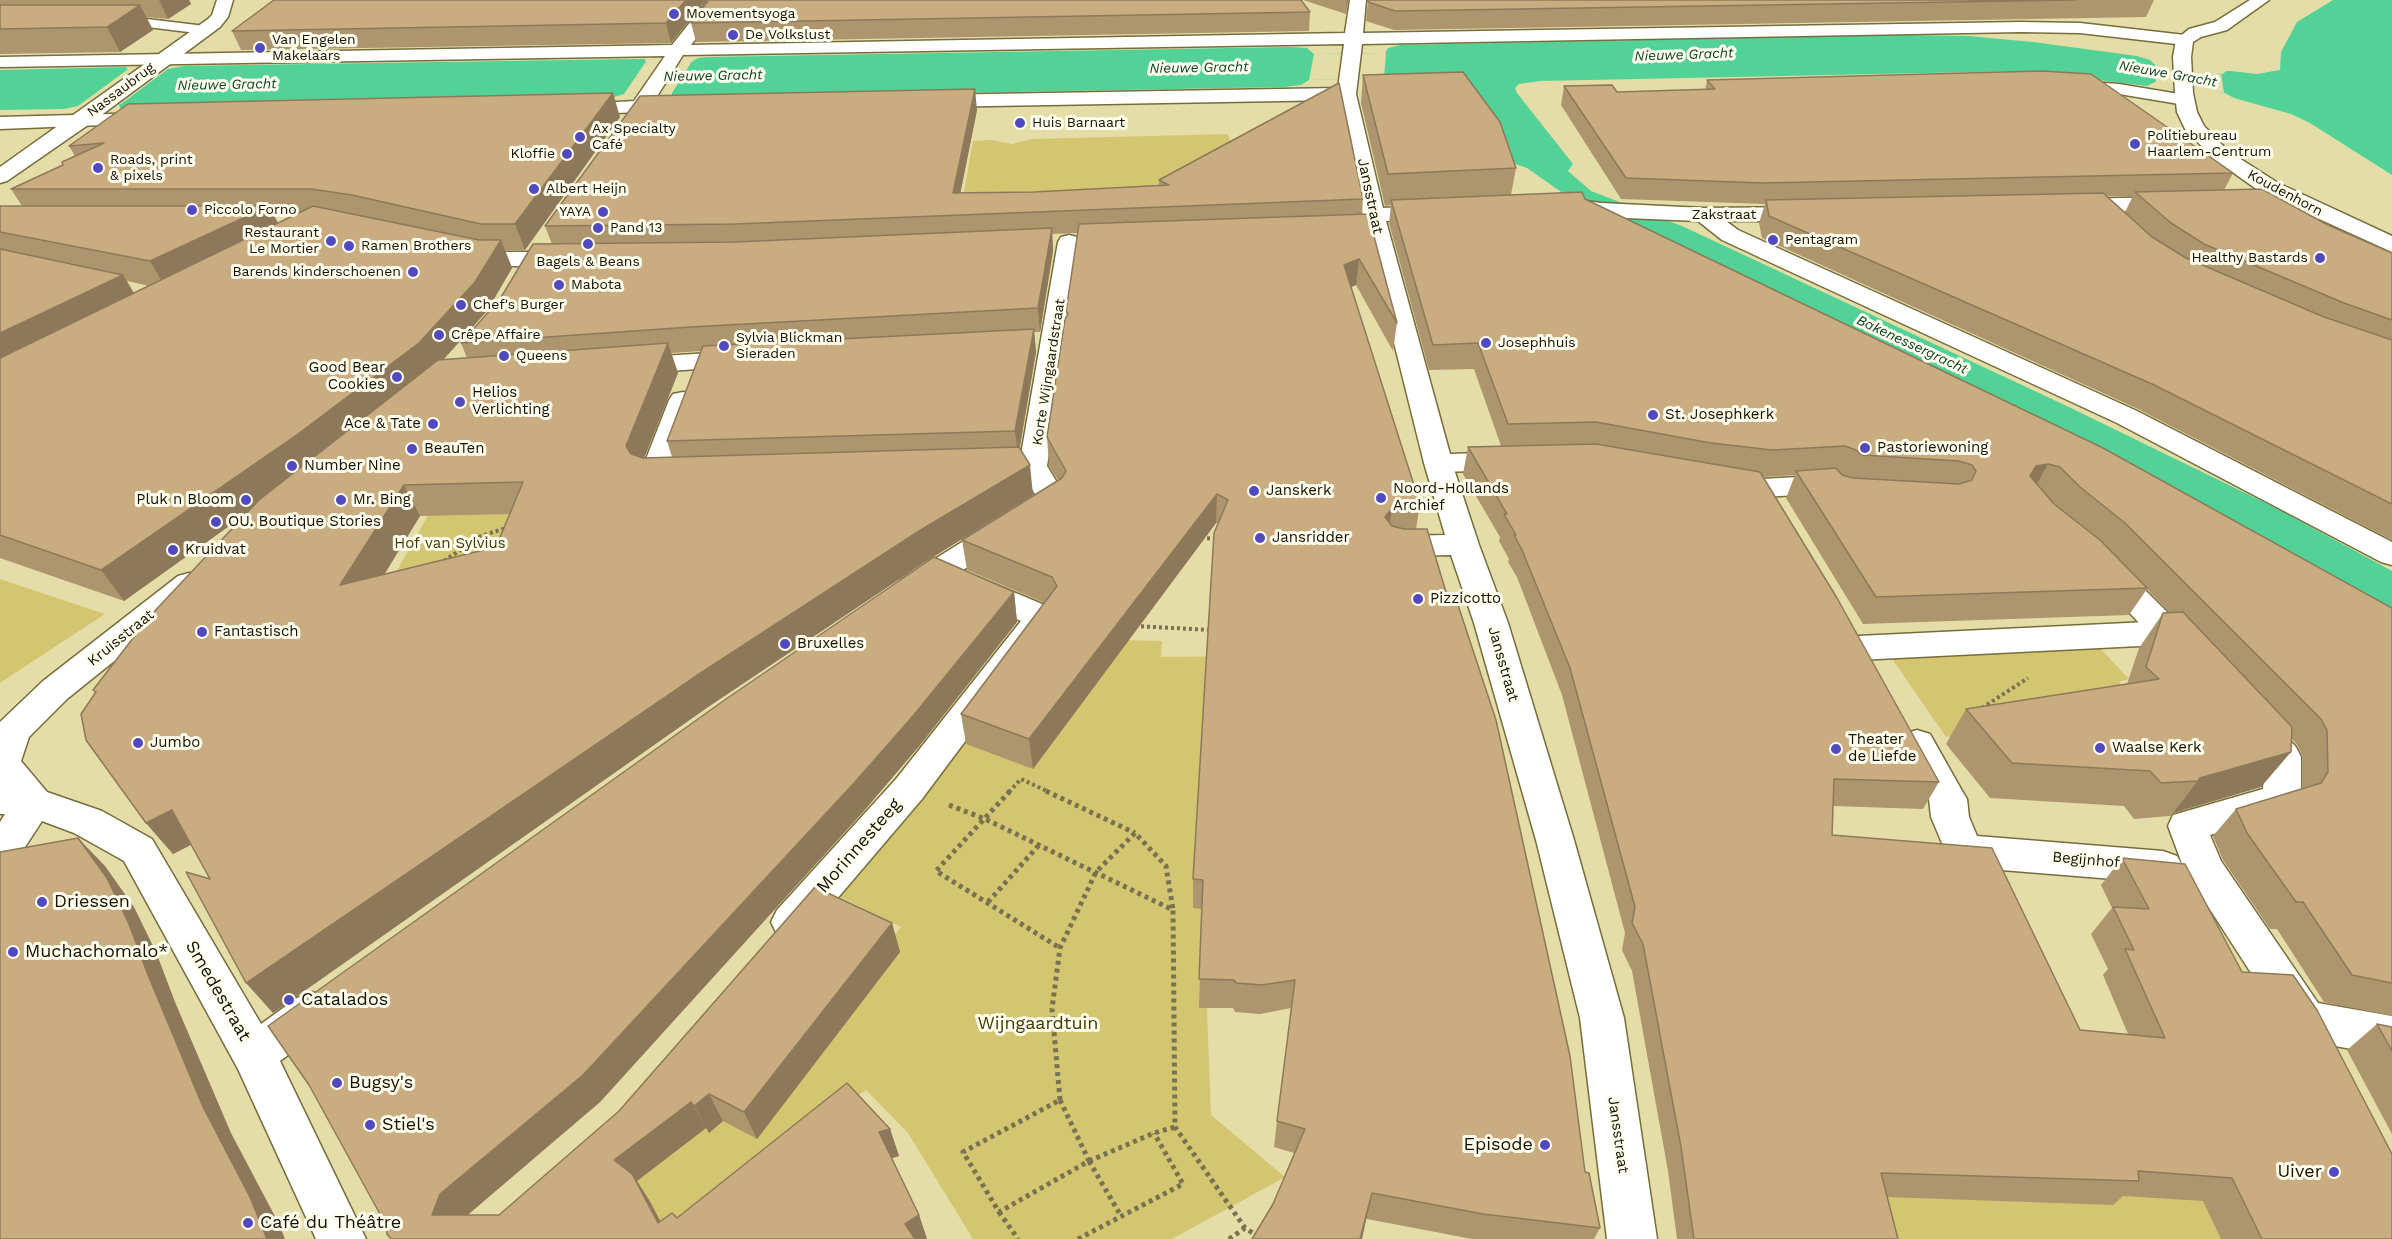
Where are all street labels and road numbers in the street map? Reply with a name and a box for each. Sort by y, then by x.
street label: Nassaubrug [84,59,158,121]
street label: Jansstraat [1353,156,1387,236]
street label: Koudenhorn [2245,166,2325,220]
street label: Zakstraat [1692,207,1756,223]
street label: Korte Wijngaardstraat [1029,297,1069,447]
street label: Kruisstraat [84,606,158,670]
street label: Jansstraat [1484,625,1522,703]
street label: Morinnesteeg [812,794,906,898]
street label: Begijnhof [2051,848,2121,872]
street label: Smedestraat [181,937,255,1045]
street label: Jansstraat [1604,1096,1632,1174]

